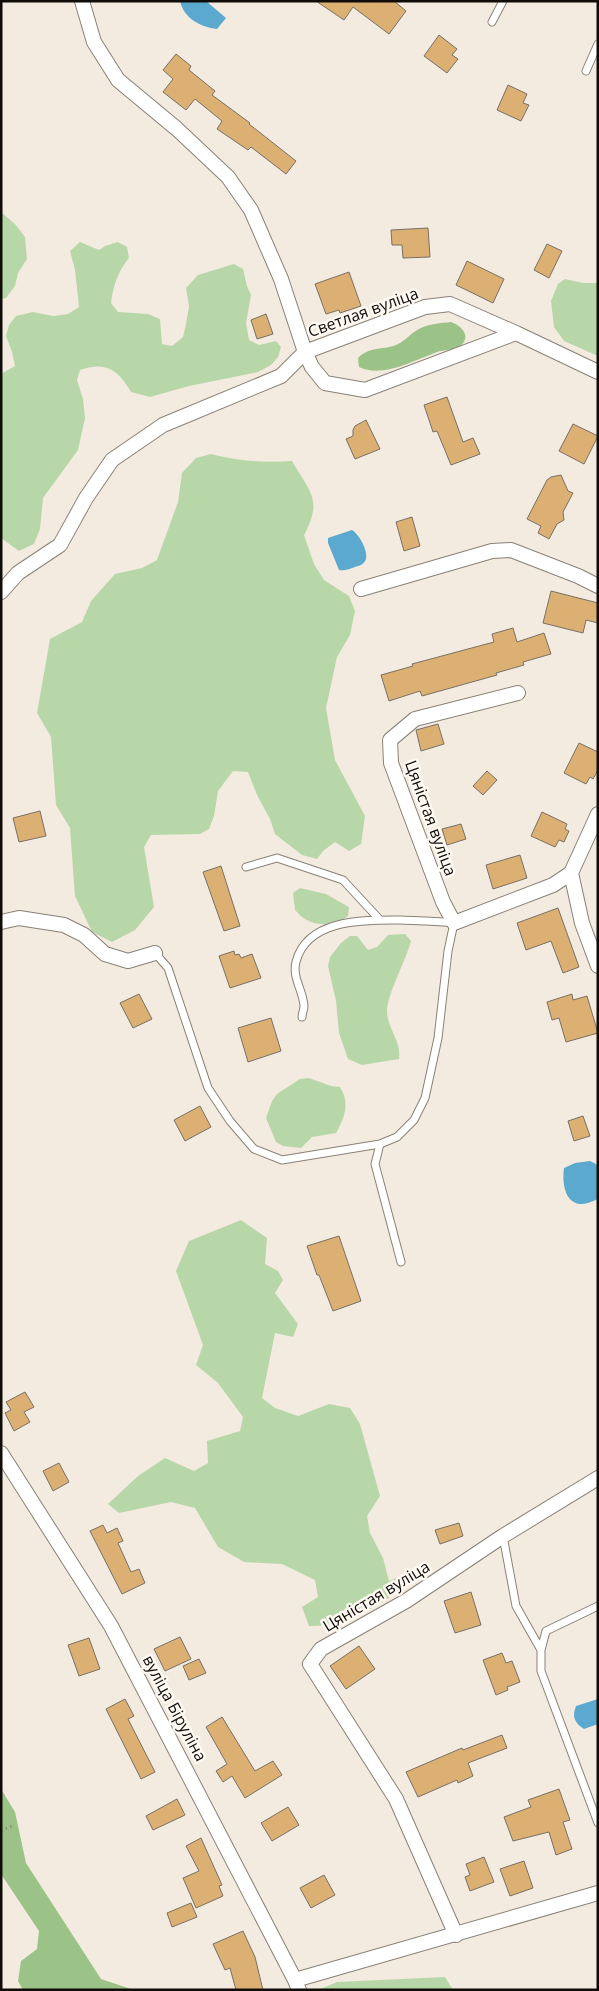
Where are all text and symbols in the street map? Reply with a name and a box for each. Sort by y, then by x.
street label: Светлая вуліца [305,282,421,342]
street label: Цяністая вуліца [400,757,462,879]
street label: Цяністая вуліца [318,1555,434,1637]
street label: вуліца Біруліна [138,1651,212,1765]

